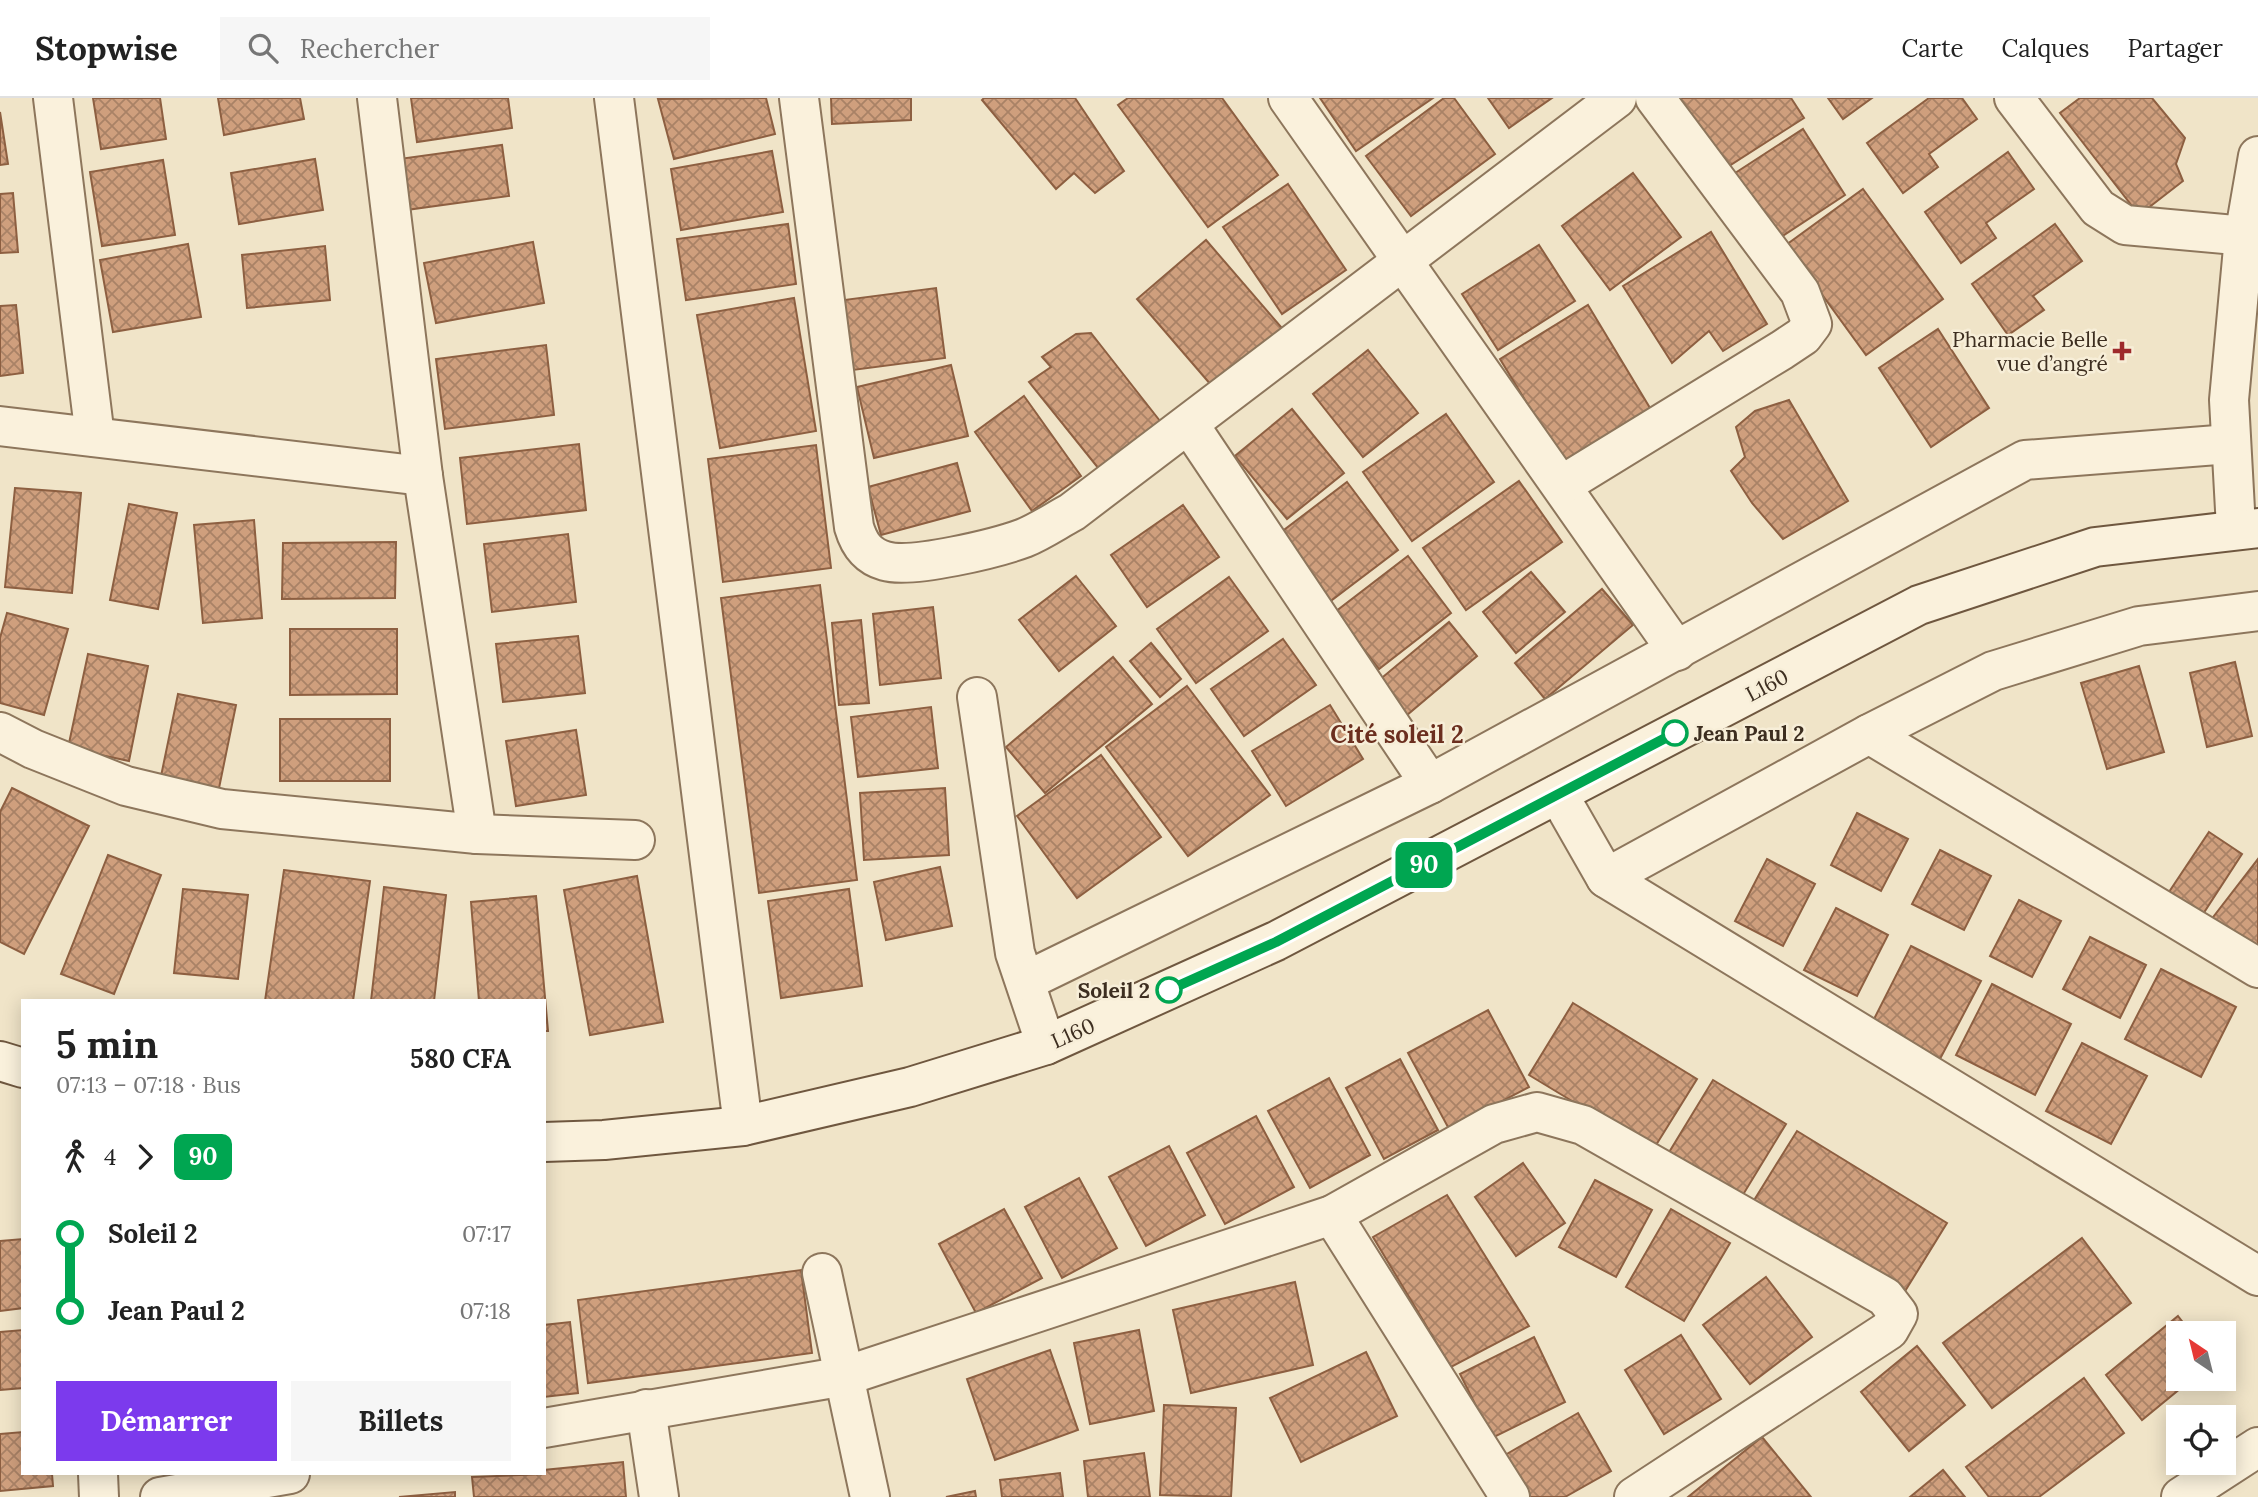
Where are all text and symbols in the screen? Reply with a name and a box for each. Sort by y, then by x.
search box [220,17,710,80]
text: Stopwise [35,27,178,69]
icon: search [244,29,282,67]
text: Rechercher [300,32,439,65]
text: Carte [1901,33,1963,64]
text: Calques [2001,33,2089,64]
text: Partager [2127,33,2223,64]
place label: Pharmacie Belle vue d’angré [1952,326,2108,377]
marker: Pharmacie Belle vue d’angré [2114,343,2130,359]
street label: L160 [1741,663,1793,707]
district label: Cité soleil 2 [1330,719,1464,750]
marker: Jean Paul 2 [1662,720,1688,746]
place label: Jean Paul 2 [1694,720,1805,747]
line badge: 90 [1392,842,1456,888]
text: 90 [1409,849,1439,880]
place label: Soleil 2 [1078,977,1150,1004]
marker: Soleil 2 [1156,977,1182,1003]
street label: L160 [1047,1012,1099,1054]
text: 5 min [56,1020,158,1068]
text: 580 CFA [410,1042,511,1075]
text: 07:13 – 07:18 · Bus [56,1070,241,1099]
icon: walk [56,1138,94,1176]
icon: forward [126,1138,164,1176]
text: 90 [188,1141,218,1172]
text: 4 [104,1142,116,1171]
text: Soleil 2 [108,1217,198,1250]
text: 07:17 [462,1219,511,1248]
text: Jean Paul 2 [108,1294,245,1327]
text: 07:18 [460,1296,511,1325]
north arrow [2166,1321,2236,1391]
map controls [2166,1321,2236,1475]
button: Démarrer [56,1381,277,1461]
button: Billets [291,1381,511,1461]
button: locate [2166,1405,2236,1475]

